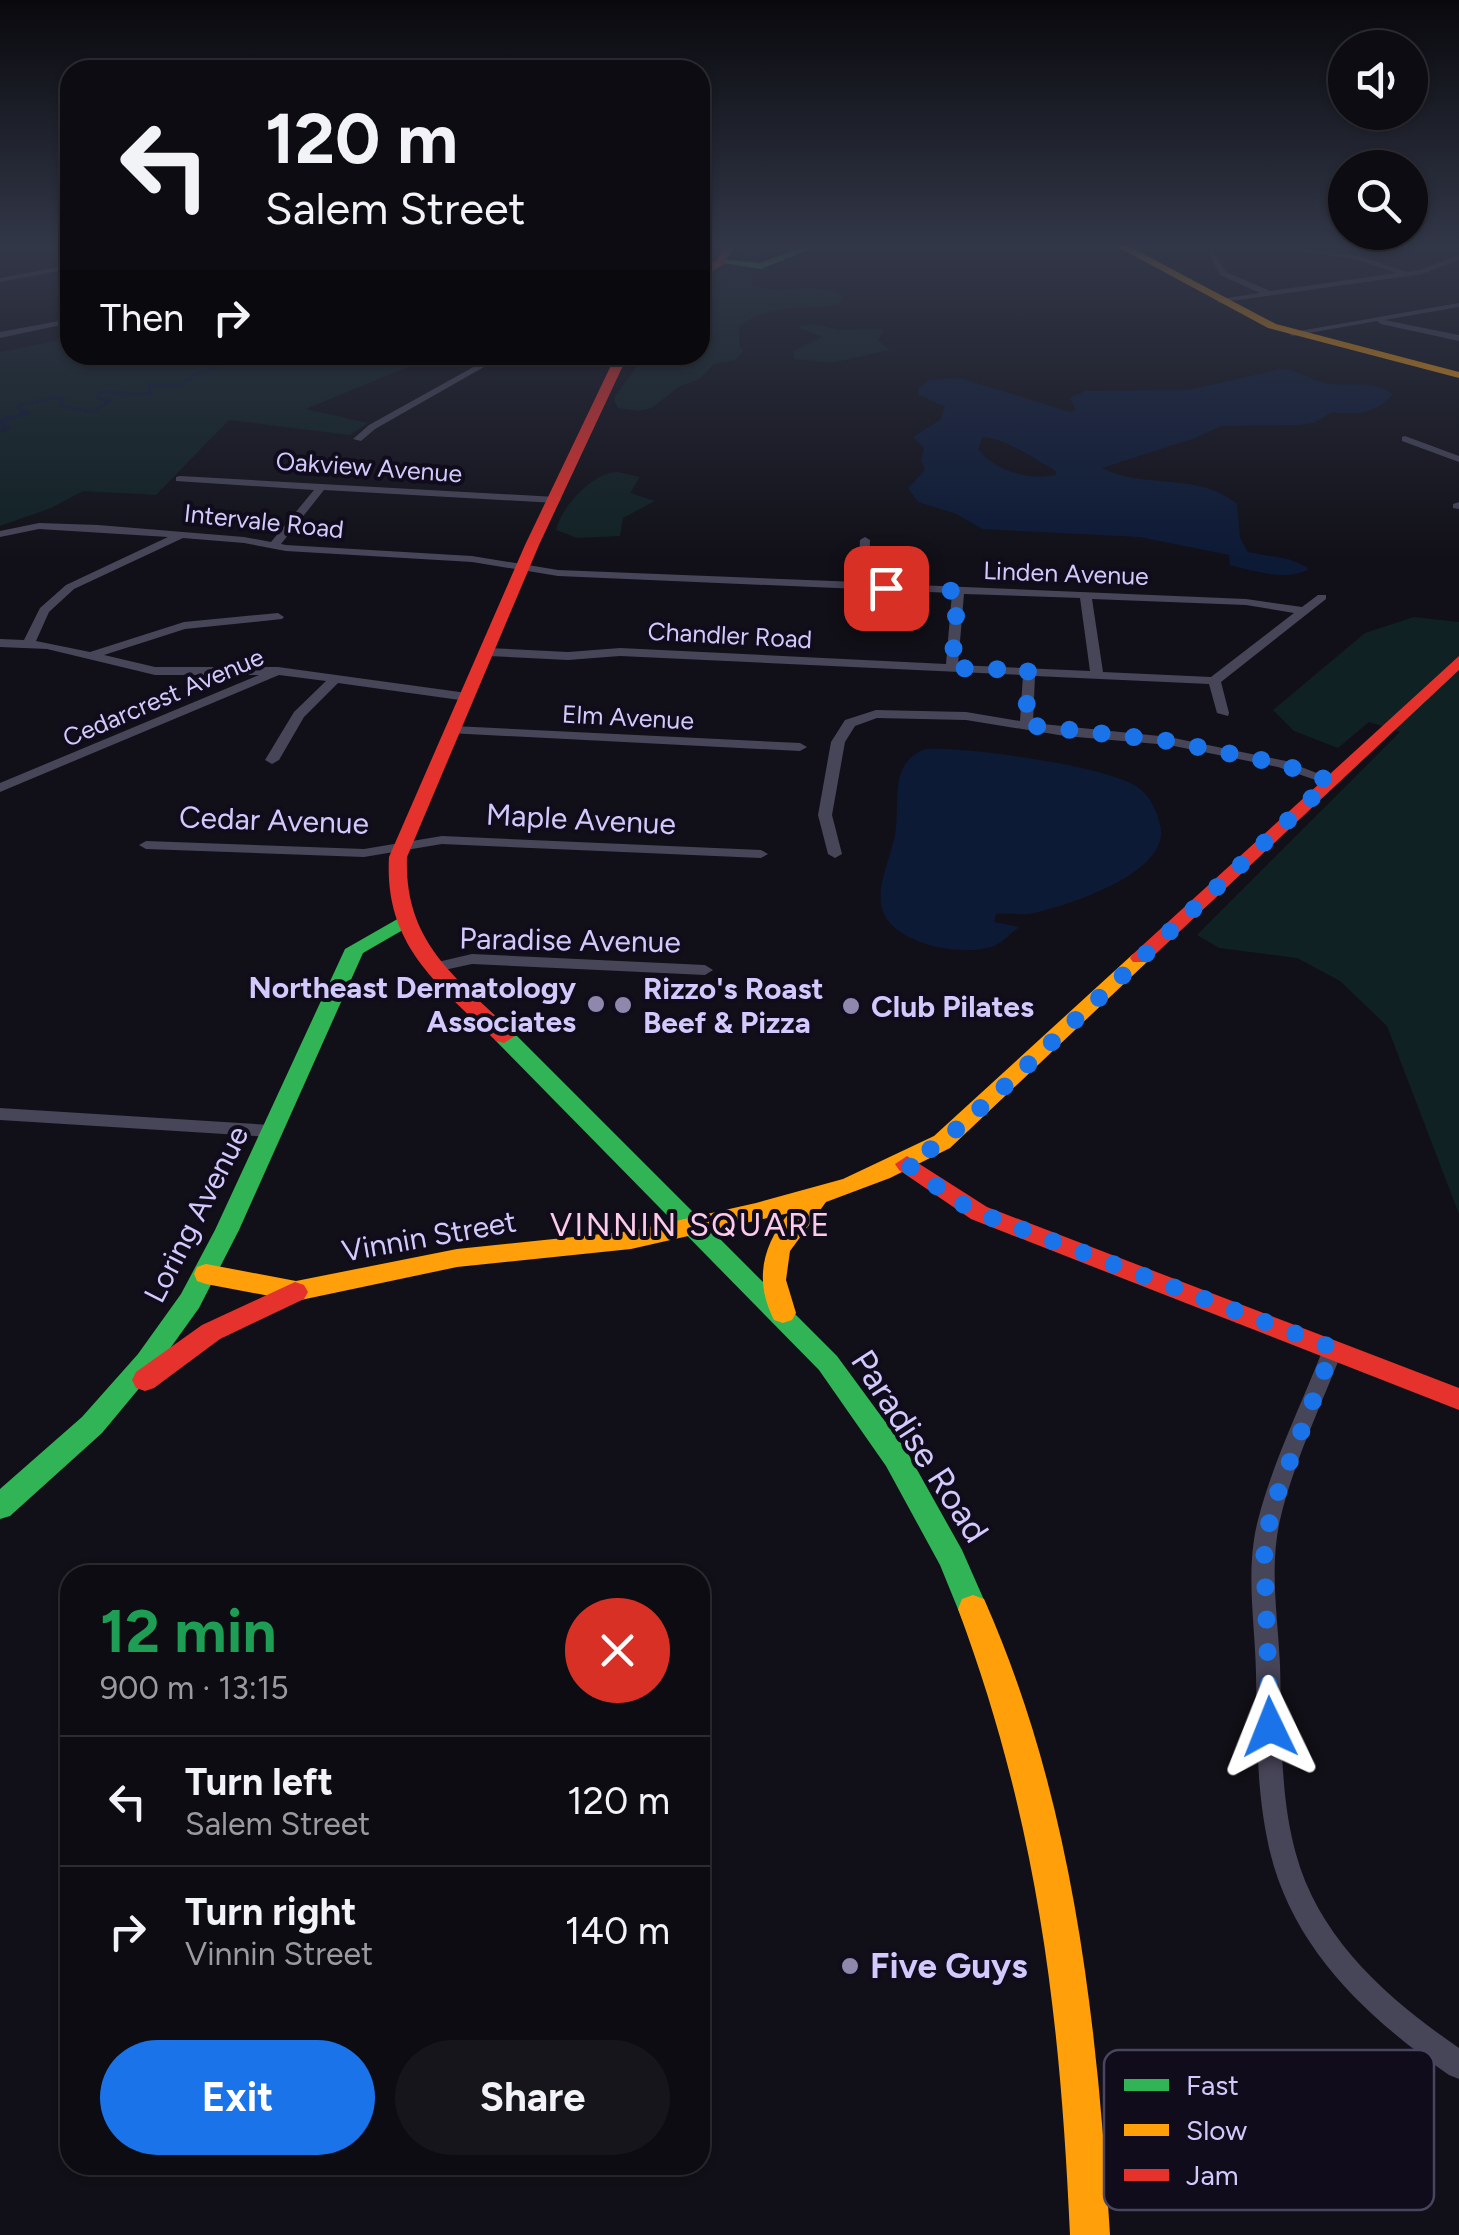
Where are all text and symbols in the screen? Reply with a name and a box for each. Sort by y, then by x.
map controls [1328,30,1428,250]
button: sound [1328,30,1428,130]
text: 120 m [265,96,458,181]
icon: left [100,100,230,230]
button: search [1328,150,1428,250]
text: Salem Street [265,181,525,235]
icon: right [204,290,259,345]
text: Then [100,295,184,341]
street label: Oakview Avenue [275,446,463,488]
street label: Intervale Road [183,498,345,544]
pin [844,546,929,631]
street label: Linden Avenue [983,555,1149,591]
icon: arrive [859,561,914,616]
street label: Chandler Road [647,616,813,654]
street label: Cedarcrest Avenue [58,641,268,753]
street label: Elm Avenue [561,699,695,735]
street label: Maple Avenue [485,796,677,842]
street label: Cedar Avenue [178,798,370,842]
street label: Paradise Avenue [459,920,681,960]
place label: Northeast Dermatology Associates [249,969,577,1040]
place label: Rizzo's Roast Beef & Pizza [643,970,824,1041]
place label: Club Pilates [871,988,1034,1025]
marker: Northeast Dermatology Associates [585,993,607,1015]
marker: Rizzo's Roast Beef & Pizza [612,994,634,1016]
marker: Club Pilates [840,995,862,1017]
street label: Loring Avenue [136,1119,256,1309]
street label: Vinnin Street [339,1202,519,1270]
district label: VINNIN SQUARE [550,1206,832,1244]
street label: Paradise Road [842,1342,998,1550]
text: 12 min [100,1595,276,1667]
button: close [565,1598,670,1703]
text: 900 m · 13:15 [100,1669,289,1707]
position arrow [1218,1675,1322,1779]
text: Turn left [185,1759,333,1805]
icon: left [100,1774,155,1829]
text: 120 m [567,1778,670,1824]
text: Salem Street [185,1805,370,1843]
text: Turn right [185,1889,357,1935]
icon: right [100,1904,155,1959]
text: 140 m [565,1908,670,1954]
text: Vinnin Street [185,1935,373,1973]
place label: Five Guys [870,1945,1028,1987]
marker: Five Guys [839,1955,861,1977]
button: Exit [100,2040,375,2155]
button: Share [395,2040,670,2155]
legend [1104,2050,1434,2210]
text: Fast [1186,2068,1239,2102]
text: Slow [1186,2113,1247,2147]
text: Jam [1186,2158,1239,2192]

